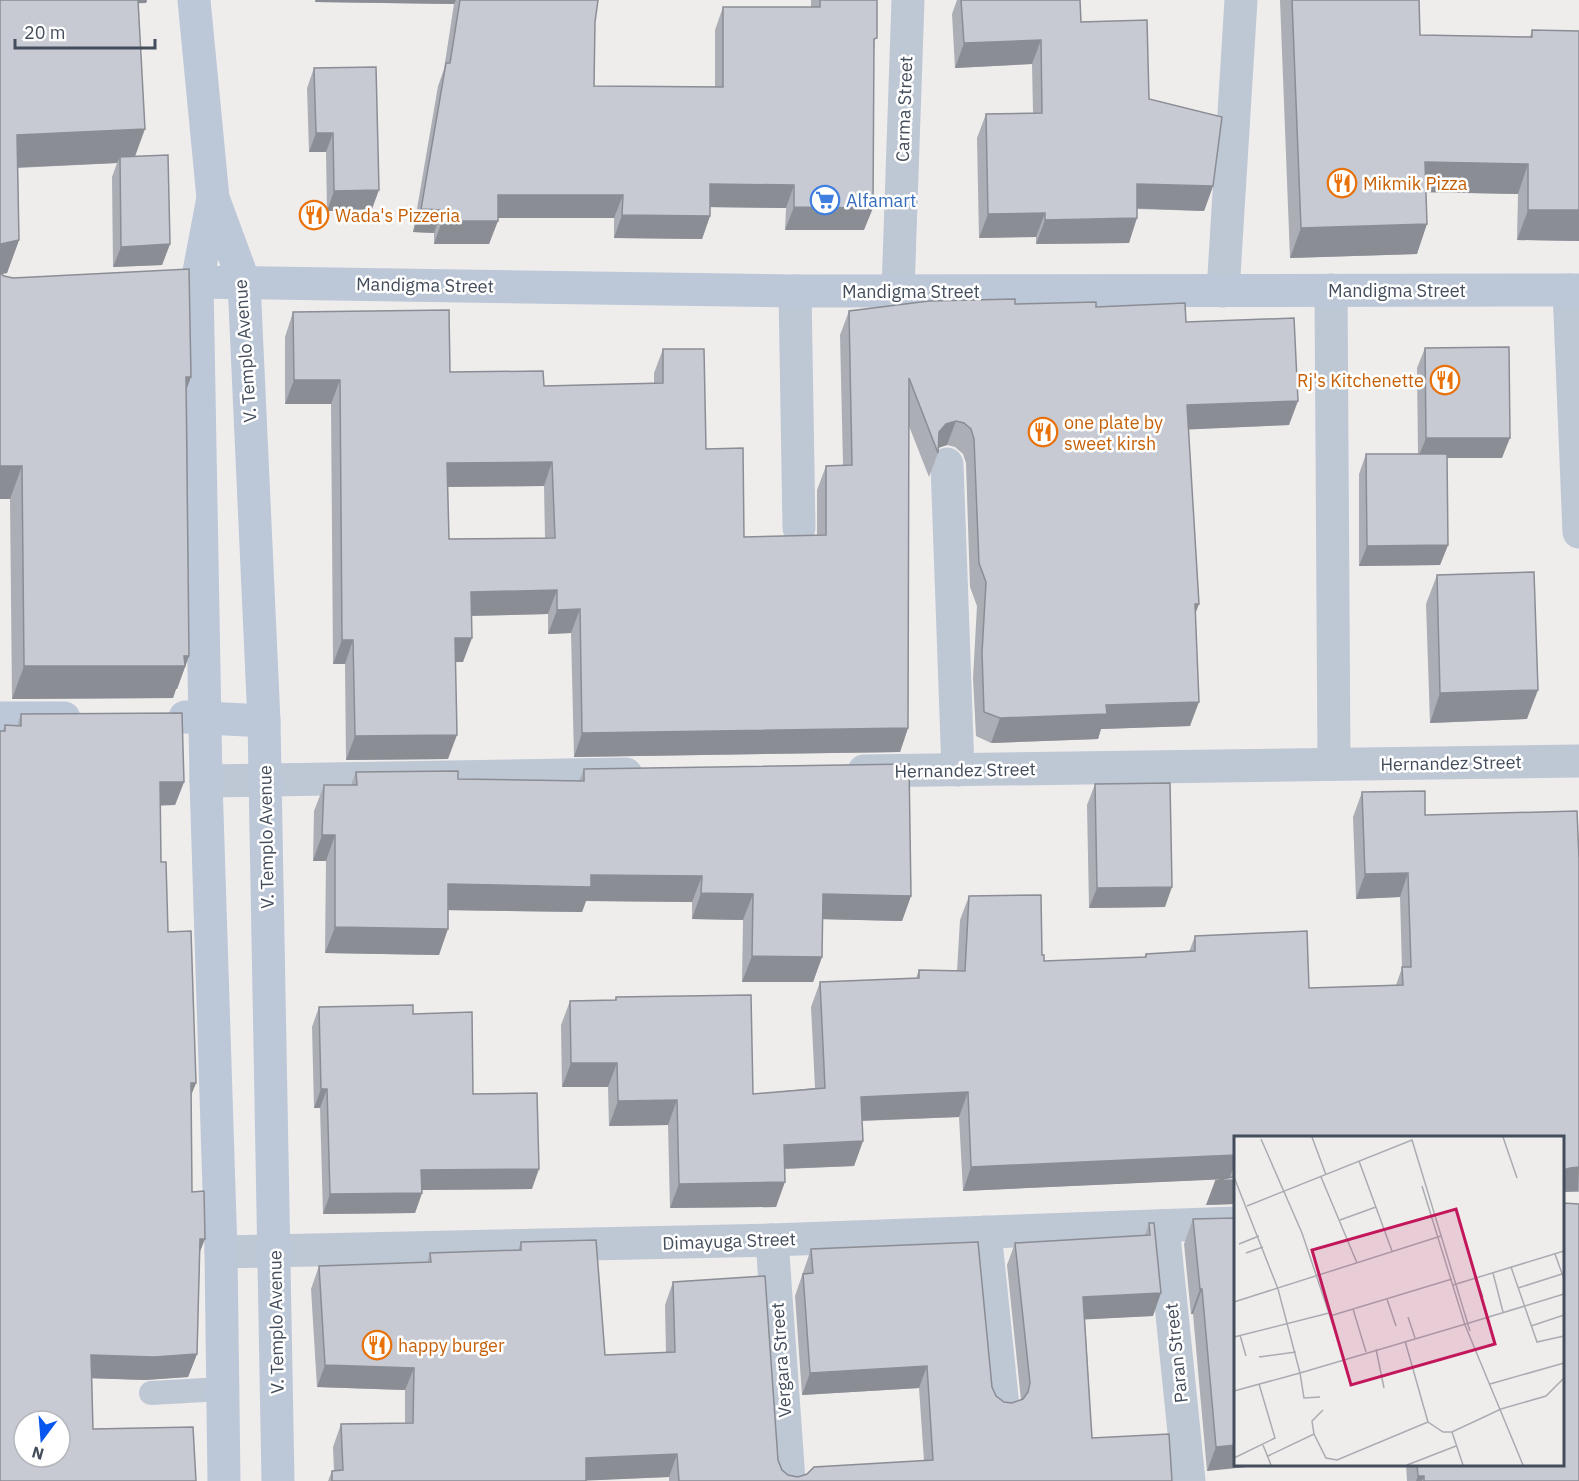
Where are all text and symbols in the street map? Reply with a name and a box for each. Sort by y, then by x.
scale bar [15,12,154,50]
text: 20 m [24,21,66,44]
street label: Carma Street [891,55,917,163]
restaurant icon: Mikmik Pizza [1326,167,1358,199]
place label: Mikmik Pizza [1363,172,1468,195]
supermarket icon: Alfamart [809,184,841,216]
place label: Alfamart [846,189,916,212]
restaurant icon: Wada's Pizzeria [298,199,330,231]
place label: Wada's Pizzeria [335,204,461,227]
street label: Mandigma Street [356,272,494,298]
street label: V. Templo Avenue [229,278,261,423]
street label: Mandigma Street [1328,279,1466,302]
street label: Mandigma Street [842,280,980,303]
restaurant icon: Rj's Kitchenette [1429,364,1461,396]
place label: Rj's Kitchenette [1297,369,1424,392]
place label: one plate by sweet kirsh [1064,411,1163,455]
restaurant icon: one plate by sweet kirsh [1027,416,1059,448]
street label: Hernandez Street [1380,750,1522,776]
street label: Hernandez Street [894,757,1036,783]
street label: V. Templo Avenue [253,765,279,909]
inset map [1234,1136,1564,1466]
street label: Dimayuga Street [662,1227,796,1255]
street label: V. Templo Avenue [263,1250,289,1394]
street label: Vergara Street [766,1302,796,1418]
street label: Paran Street [1159,1302,1193,1404]
restaurant icon: happy burger [361,1329,393,1361]
place label: happy burger [398,1334,505,1357]
north arrow [12,1409,72,1469]
text: N [30,1442,46,1465]

